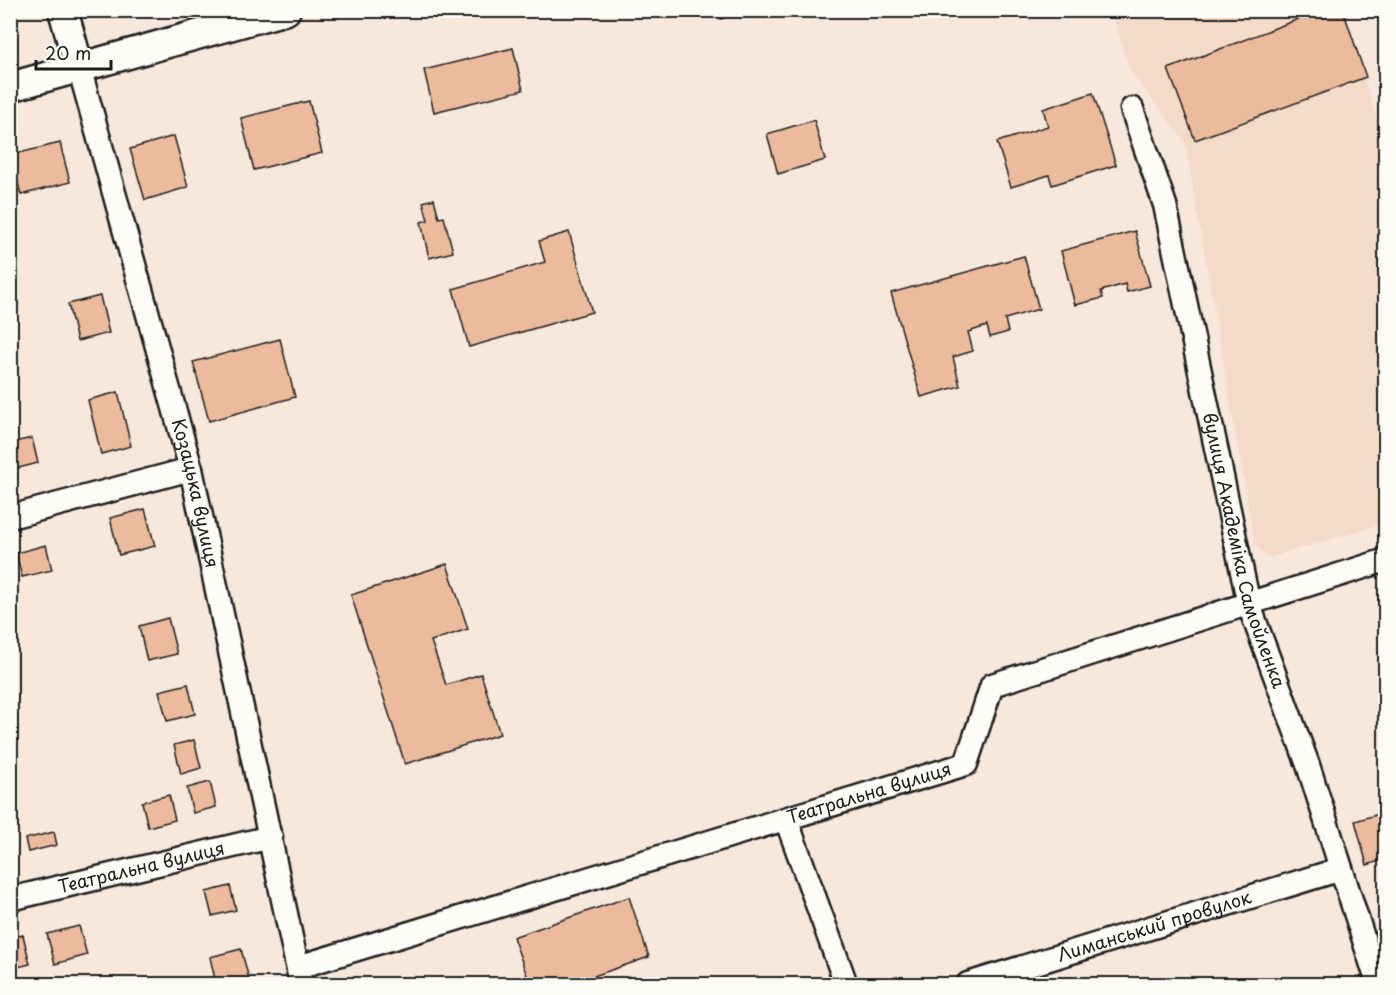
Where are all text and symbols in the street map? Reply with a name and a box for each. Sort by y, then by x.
scale bar [36,33,111,71]
text: 20 m [45,39,91,66]
street label: вулиця Академіка Самойленка [1197,410,1294,692]
street label: Козацька вулиця [166,415,227,570]
street label: Театральна вулиця [783,754,954,830]
street label: Театральна вулиця [55,834,227,899]
street label: Лиманський провулок [1054,882,1255,968]

